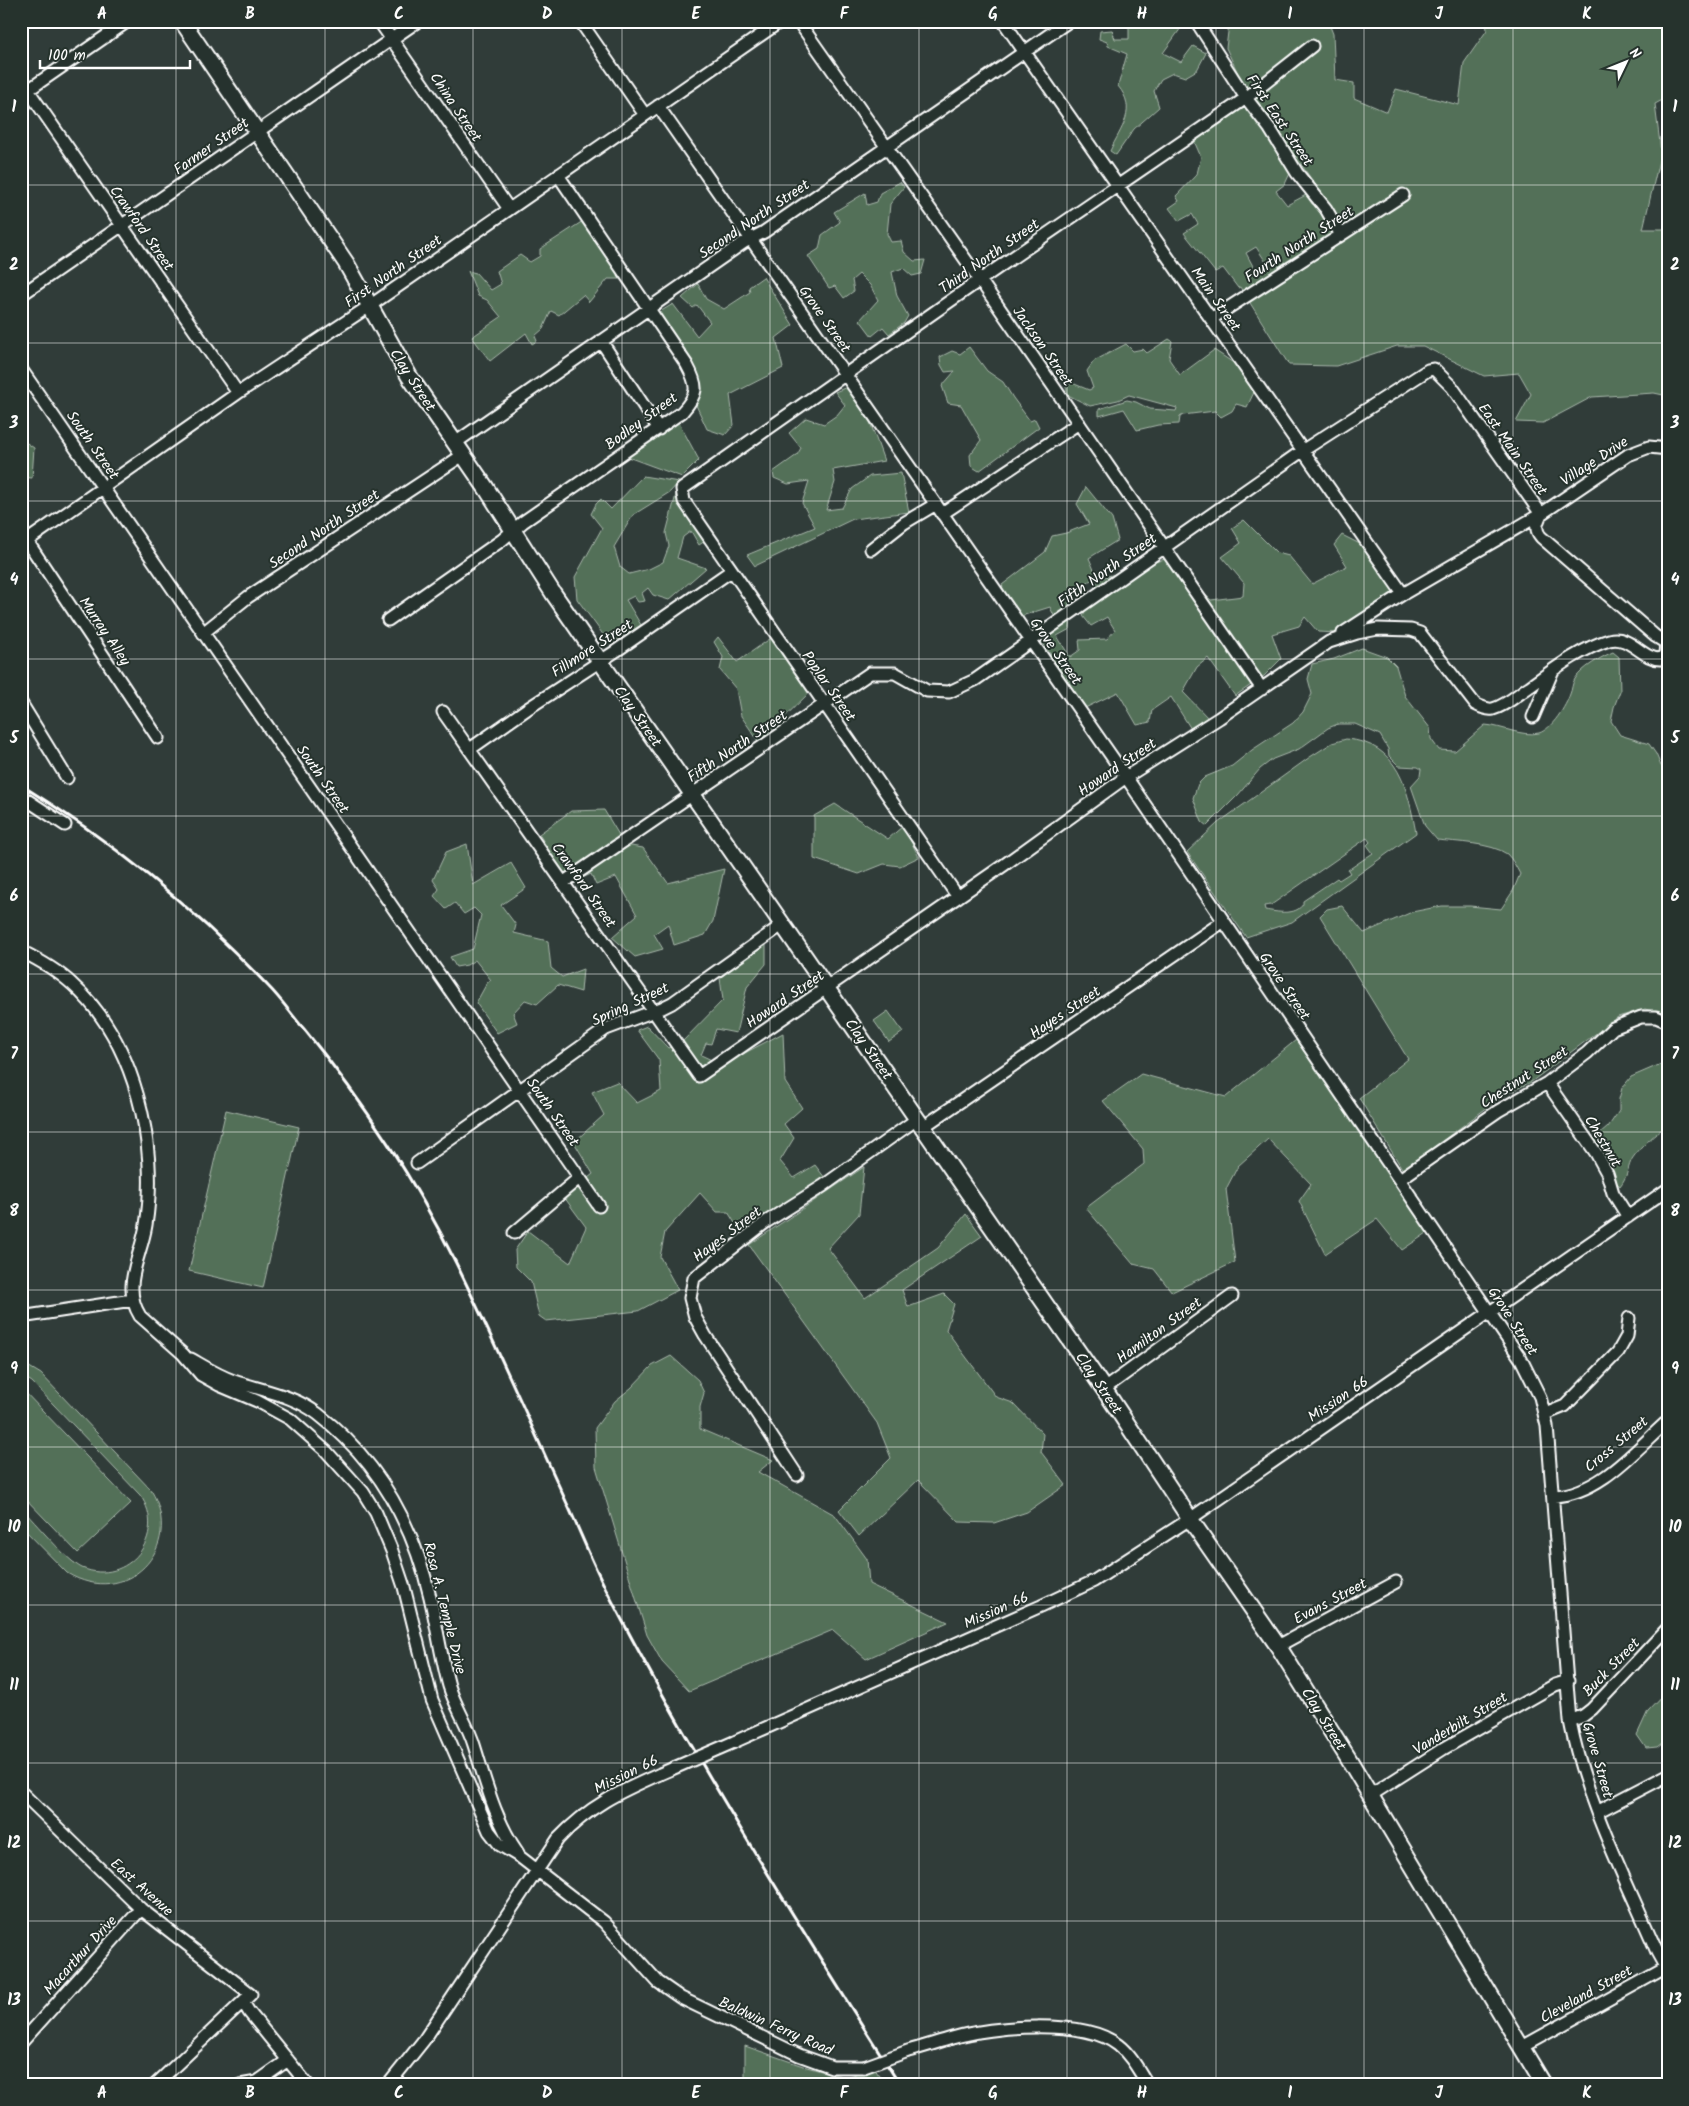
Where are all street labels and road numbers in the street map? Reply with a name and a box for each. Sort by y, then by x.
street label: China Street [423,68,488,147]
street label: First East Street [1239,70,1319,172]
street label: Farmer Street [169,112,254,182]
street label: Second North Street [694,174,815,266]
street label: Crawford Street [103,181,180,277]
street label: Fourth North Street [1240,200,1359,289]
street label: Third North Street [934,213,1045,300]
street label: First North Street [340,229,447,314]
street label: Main Street [1184,262,1246,337]
street label: Grove Street [792,281,857,359]
street label: Jackson Street [1006,302,1079,392]
street label: Clay Street [383,344,442,417]
street label: Bodley Street [600,387,683,457]
street label: East Main Street [1471,398,1553,501]
street label: South Street [59,406,125,485]
street label: Village Drive [1556,431,1634,493]
street label: Second North Street [264,484,385,576]
street label: Fifth North Street [1053,527,1162,614]
street label: Murray Alley [72,592,137,672]
street label: Fillmore Street [547,613,638,684]
street label: Grove Street [1023,613,1088,691]
street label: Poplar Street [795,646,862,727]
street label: Clay Street [607,681,667,753]
street label: Fifth North Street [682,704,793,789]
street label: Howard Street [1073,732,1162,803]
street label: South Street [289,740,355,819]
street label: Crawford Street [545,838,622,934]
street label: Grove Street [1252,947,1316,1026]
street label: Howard Street [741,964,830,1035]
street label: Spring Street [588,976,673,1033]
street label: Hayes Street [1025,980,1106,1046]
street label: Clay Street [838,1014,898,1086]
street label: Chestnut Street [1476,1040,1574,1115]
street label: South Street [519,1073,585,1152]
street label: Chestnut [1577,1111,1627,1172]
street label: Hayes Street [688,1201,767,1269]
street label: Grove Street [1481,1282,1544,1361]
street label: Hamilton Street [1112,1291,1208,1370]
street label: Clay Street [1068,1348,1128,1420]
street label: Mission 66 [1303,1371,1374,1429]
street label: Cross Street [1579,1411,1654,1479]
street label: Rosa A. Temple Drive [416,1540,472,1677]
street label: Evans Street [1289,1572,1372,1631]
street label: Mission 66 [960,1586,1033,1636]
street label: Buck Street [1577,1632,1646,1703]
street label: Clay Street [1294,1683,1352,1756]
street label: Vanderbilt Street [1408,1686,1513,1762]
street label: Grove Street [1575,1719,1619,1801]
street label: Mission 66 [590,1749,663,1801]
street label: East Avenue [104,1853,179,1923]
street label: Macarthur Drive [38,1910,124,2001]
street label: Cleveland Street [1536,1959,1637,2030]
street label: Baldwin Ferry Road [714,1991,837,2063]

